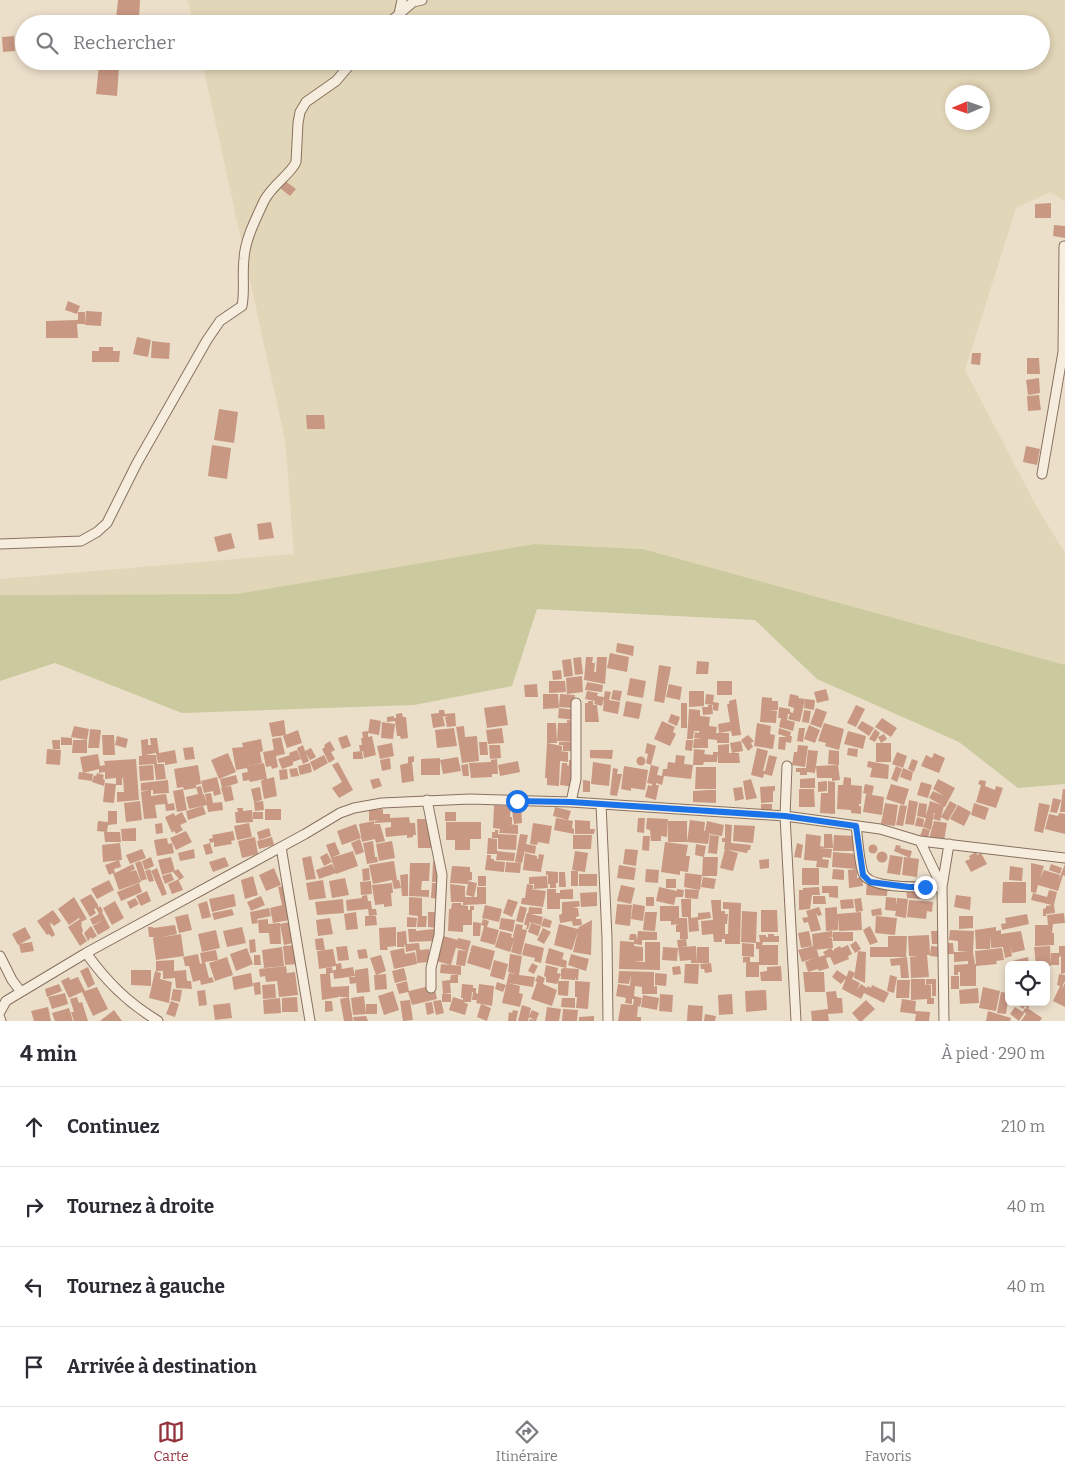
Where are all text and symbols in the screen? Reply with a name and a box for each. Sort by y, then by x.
search box [15,15,1050,70]
icon: search [33,29,61,57]
text: Rechercher [73,31,175,54]
north arrow [945,85,990,130]
route start [506,790,529,813]
route end [914,876,937,899]
map controls [1005,961,1050,1006]
button: locate [1005,961,1050,1006]
text: 4 min [20,1041,77,1067]
text: À pied · 290 m [941,1044,1045,1063]
icon: ahead [20,1113,48,1141]
text: Continuez [67,1115,160,1138]
text: 210 m [1001,1117,1045,1136]
icon: right [20,1193,48,1221]
text: Tournez à droite [67,1195,214,1218]
text: 40 m [1007,1197,1045,1216]
icon: left [20,1273,48,1301]
text: Tournez à gauche [67,1275,225,1298]
text: 40 m [1007,1277,1045,1296]
icon: arrive [20,1353,48,1381]
text: Arrivée à destination [67,1355,257,1378]
tab: Carte [154,1418,189,1465]
tab: Itinéraire [496,1418,558,1465]
tab: Favoris [865,1418,911,1465]

